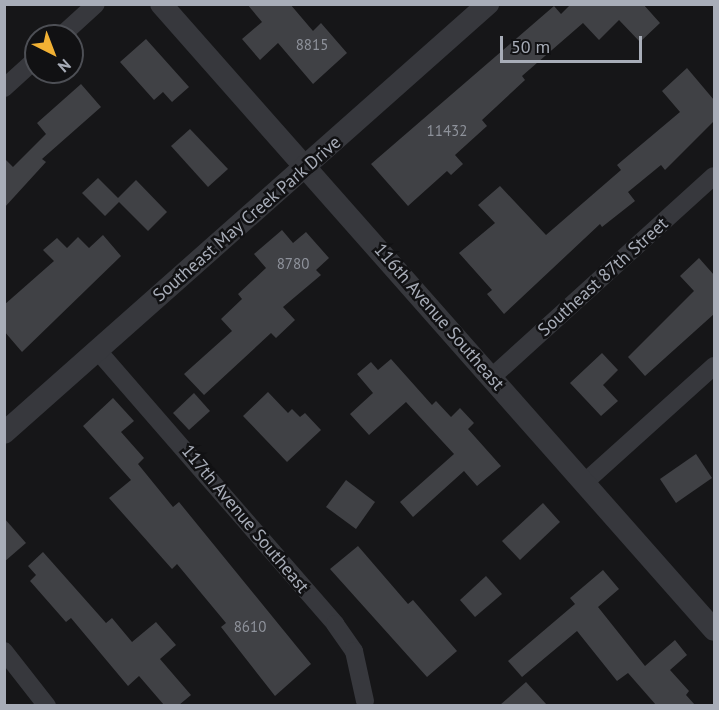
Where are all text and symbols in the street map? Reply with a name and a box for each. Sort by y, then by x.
north arrow [24,24,84,84]
scale bar [503,24,646,62]
text: 50 m [511,35,550,58]
house number: 8815 [296,36,328,54]
text: N [54,55,75,77]
house number: 11432 [427,122,467,140]
street label: Southeast May Creek Park Drive [148,131,346,307]
street label: Southeast 87th Street [534,213,672,341]
street label: 116th Avenue Southeast [369,239,509,395]
house number: 8780 [277,255,309,273]
street label: 117th Avenue Southeast [177,440,313,598]
house number: 8610 [234,618,266,636]

